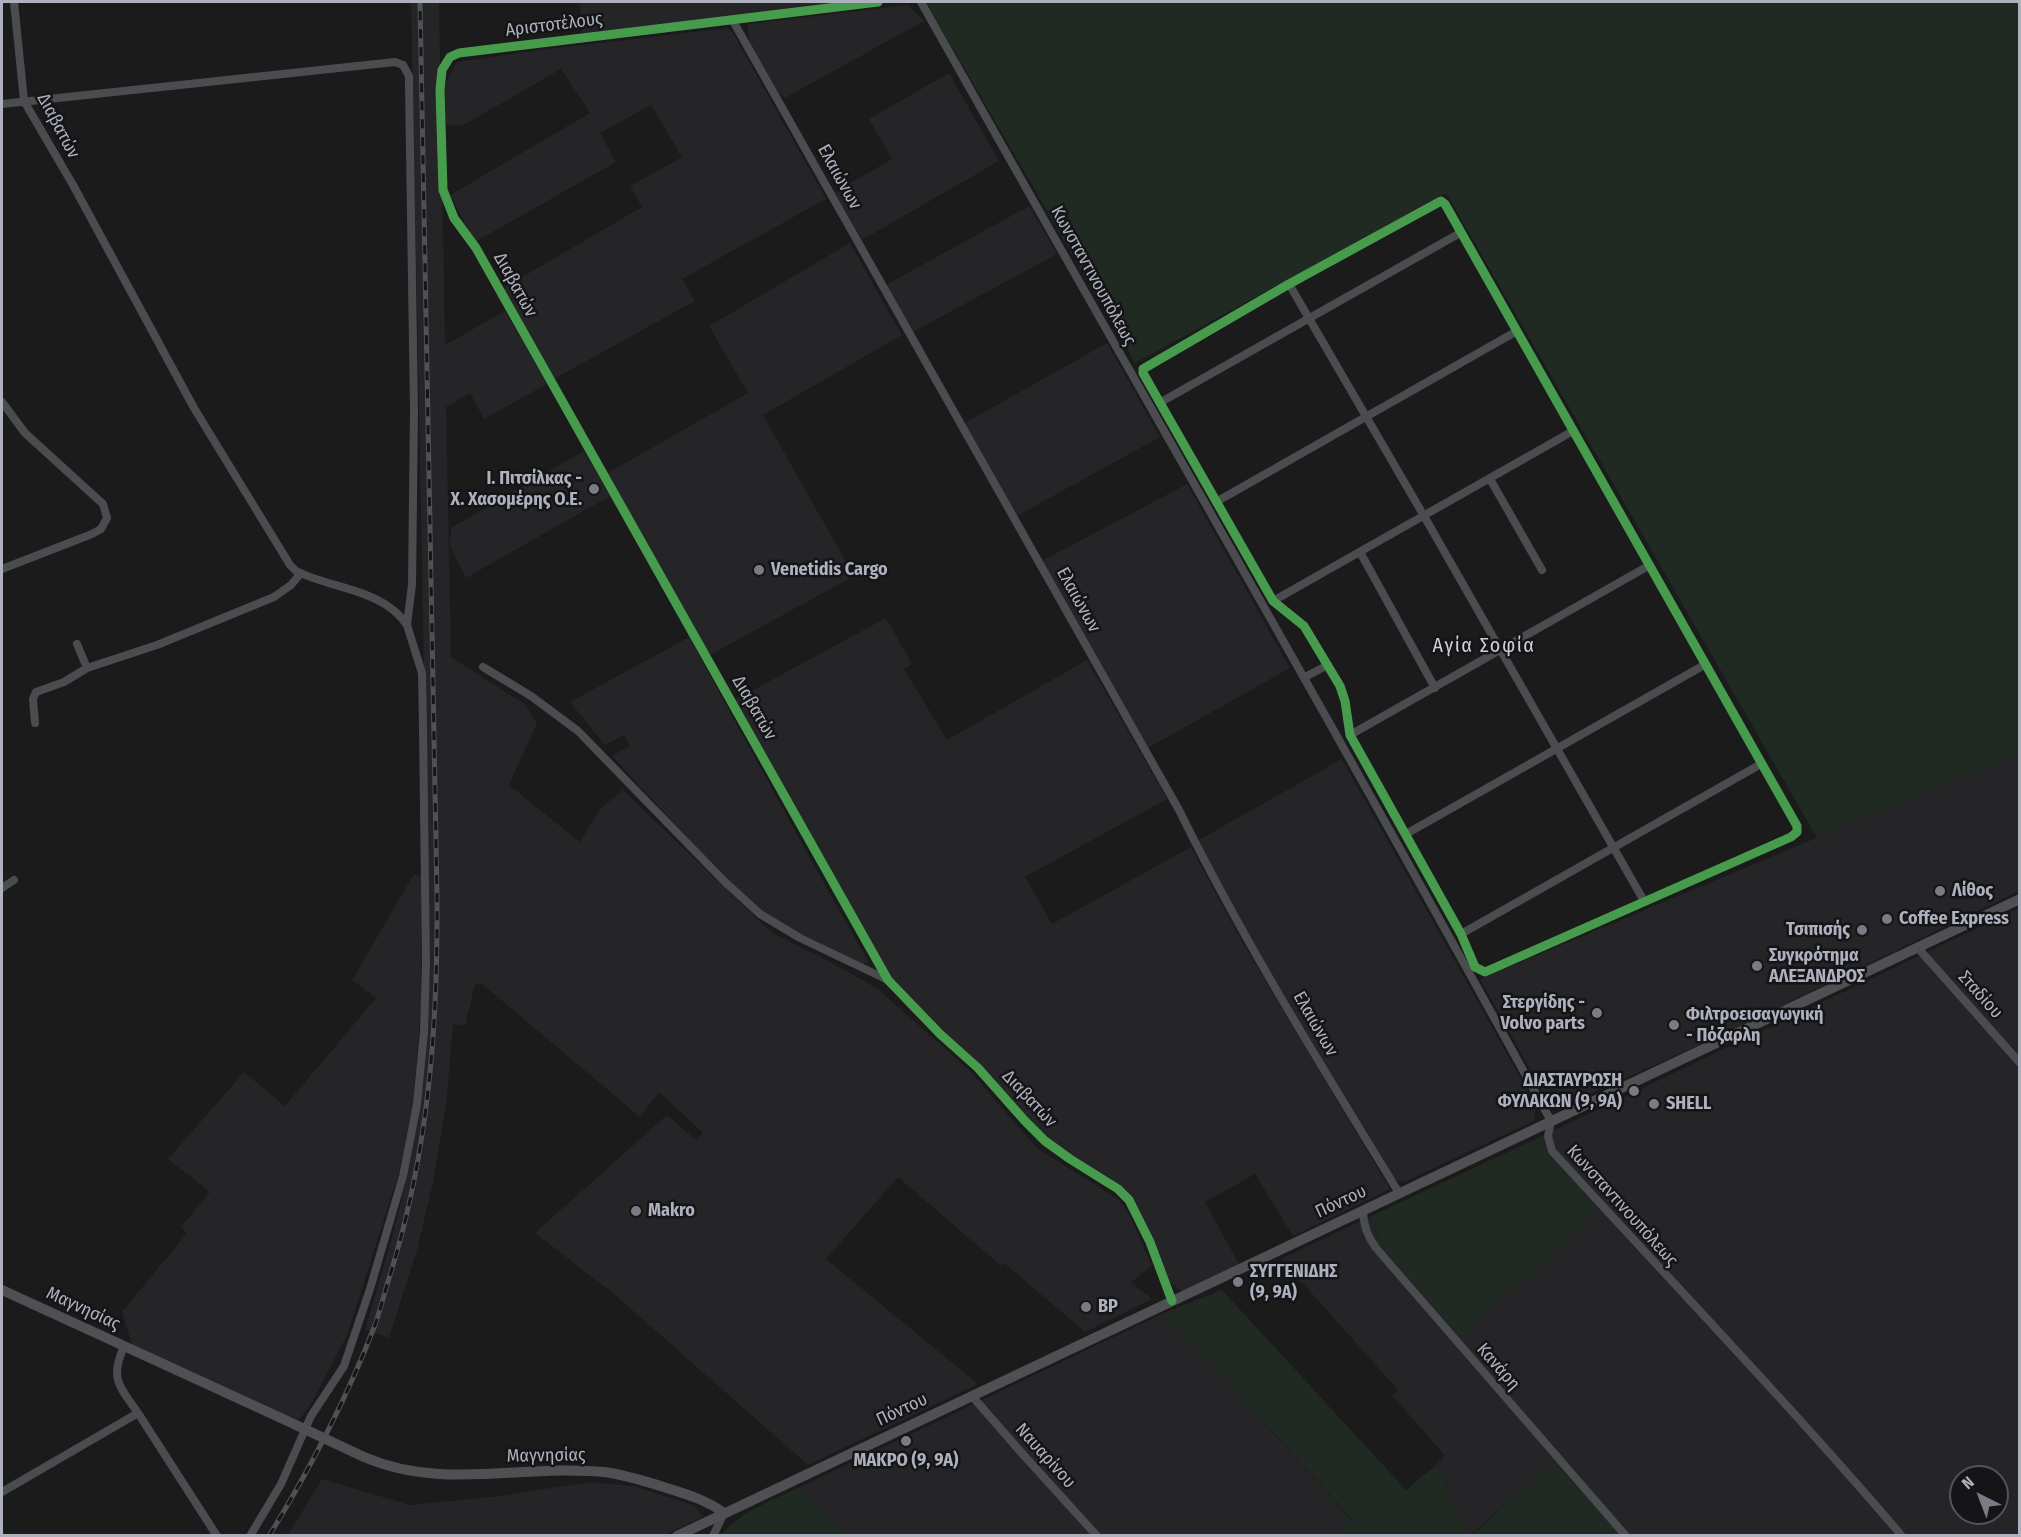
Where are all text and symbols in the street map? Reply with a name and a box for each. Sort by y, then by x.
street label: Αριστοτέλους [504,8,604,42]
street label: Διαβατών [32,90,84,162]
street label: Ελαιώνων [812,141,866,213]
street label: Κωνσταντινουπόλεως [1046,203,1140,349]
street label: Διαβατών [489,249,541,321]
place label: Ι. Πιτσίλκας - Χ. Χασομέρης Ο.Ε. [451,468,582,510]
marker: Ι. Πιτσίλκας - Χ. Χασομέρης Ο.Ε. [587,482,601,496]
place label: Venetidis Cargo [771,559,888,581]
marker: Venetidis Cargo [752,563,766,577]
street label: Ελαιώνων [1051,564,1105,636]
district label: Αγία Σοφία [1432,634,1536,658]
street label: Διαβατών [727,672,781,744]
place label: Λίθος [1952,880,1993,902]
marker: Λίθος [1933,884,1947,898]
place label: Coffee Express [1899,908,2009,930]
marker: Coffee Express [1880,912,1894,926]
place label: Τσιπισής [1786,919,1850,941]
marker: Τσιπισής [1855,923,1869,937]
place label: Συγκρότημα ΑΛΕΞΑΝΔΡΟΣ [1769,945,1865,988]
marker: Συγκρότημα ΑΛΕΞΑΝΔΡΟΣ [1750,959,1764,973]
street label: Σταδίου [1953,967,2007,1023]
street label: Ελαιώνων [1288,988,1342,1060]
place label: Στεργίδης - Volvo parts [1501,992,1585,1034]
place label: Φιλτροεισαγωγική - Πόζαρλη [1686,1004,1823,1046]
marker: Στεργίδης - Volvo parts [1590,1006,1604,1020]
marker: Φιλτροεισαγωγική - Πόζαρλη [1667,1018,1681,1032]
street label: Διαβατών [997,1066,1061,1132]
place label: ΔΙΑΣΤΑΥΡΩΣΗ ΦΥΛΑΚΩΝ (9, 9Α) [1498,1070,1622,1112]
marker: ΔΙΑΣΤΑΥΡΩΣΗ ΦΥΛΑΚΩΝ (9, 9Α) [1627,1084,1641,1098]
place label: SHELL [1666,1093,1711,1115]
marker: SHELL [1647,1097,1661,1111]
street label: Κωνσταντινουπόλεως [1562,1141,1682,1271]
street label: Πόντου [1312,1181,1370,1223]
place label: Makro [648,1200,695,1222]
marker: Makro [629,1204,643,1218]
place label: ΣΥΓΓΕΝΙΔΗΣ (9, 9Α) [1250,1261,1338,1304]
marker: ΣΥΓΓΕΝΙΔΗΣ (9, 9Α) [1231,1275,1245,1289]
street label: Μαγνησίας [43,1283,123,1335]
place label: BP [1098,1296,1118,1318]
marker: BP [1079,1300,1093,1314]
street label: Κανάρη [1472,1339,1524,1395]
street label: Πόντου [873,1389,931,1431]
street label: Ναυαρίνου [1010,1419,1080,1493]
marker: ΜΑΚΡΟ (9, 9Α) [899,1434,913,1448]
street label: Μαγνησίας [506,1445,586,1467]
place label: ΜΑΚΡΟ (9, 9Α) [854,1450,958,1472]
north arrow [1949,1465,2009,1525]
text: N [1958,1472,1978,1493]

